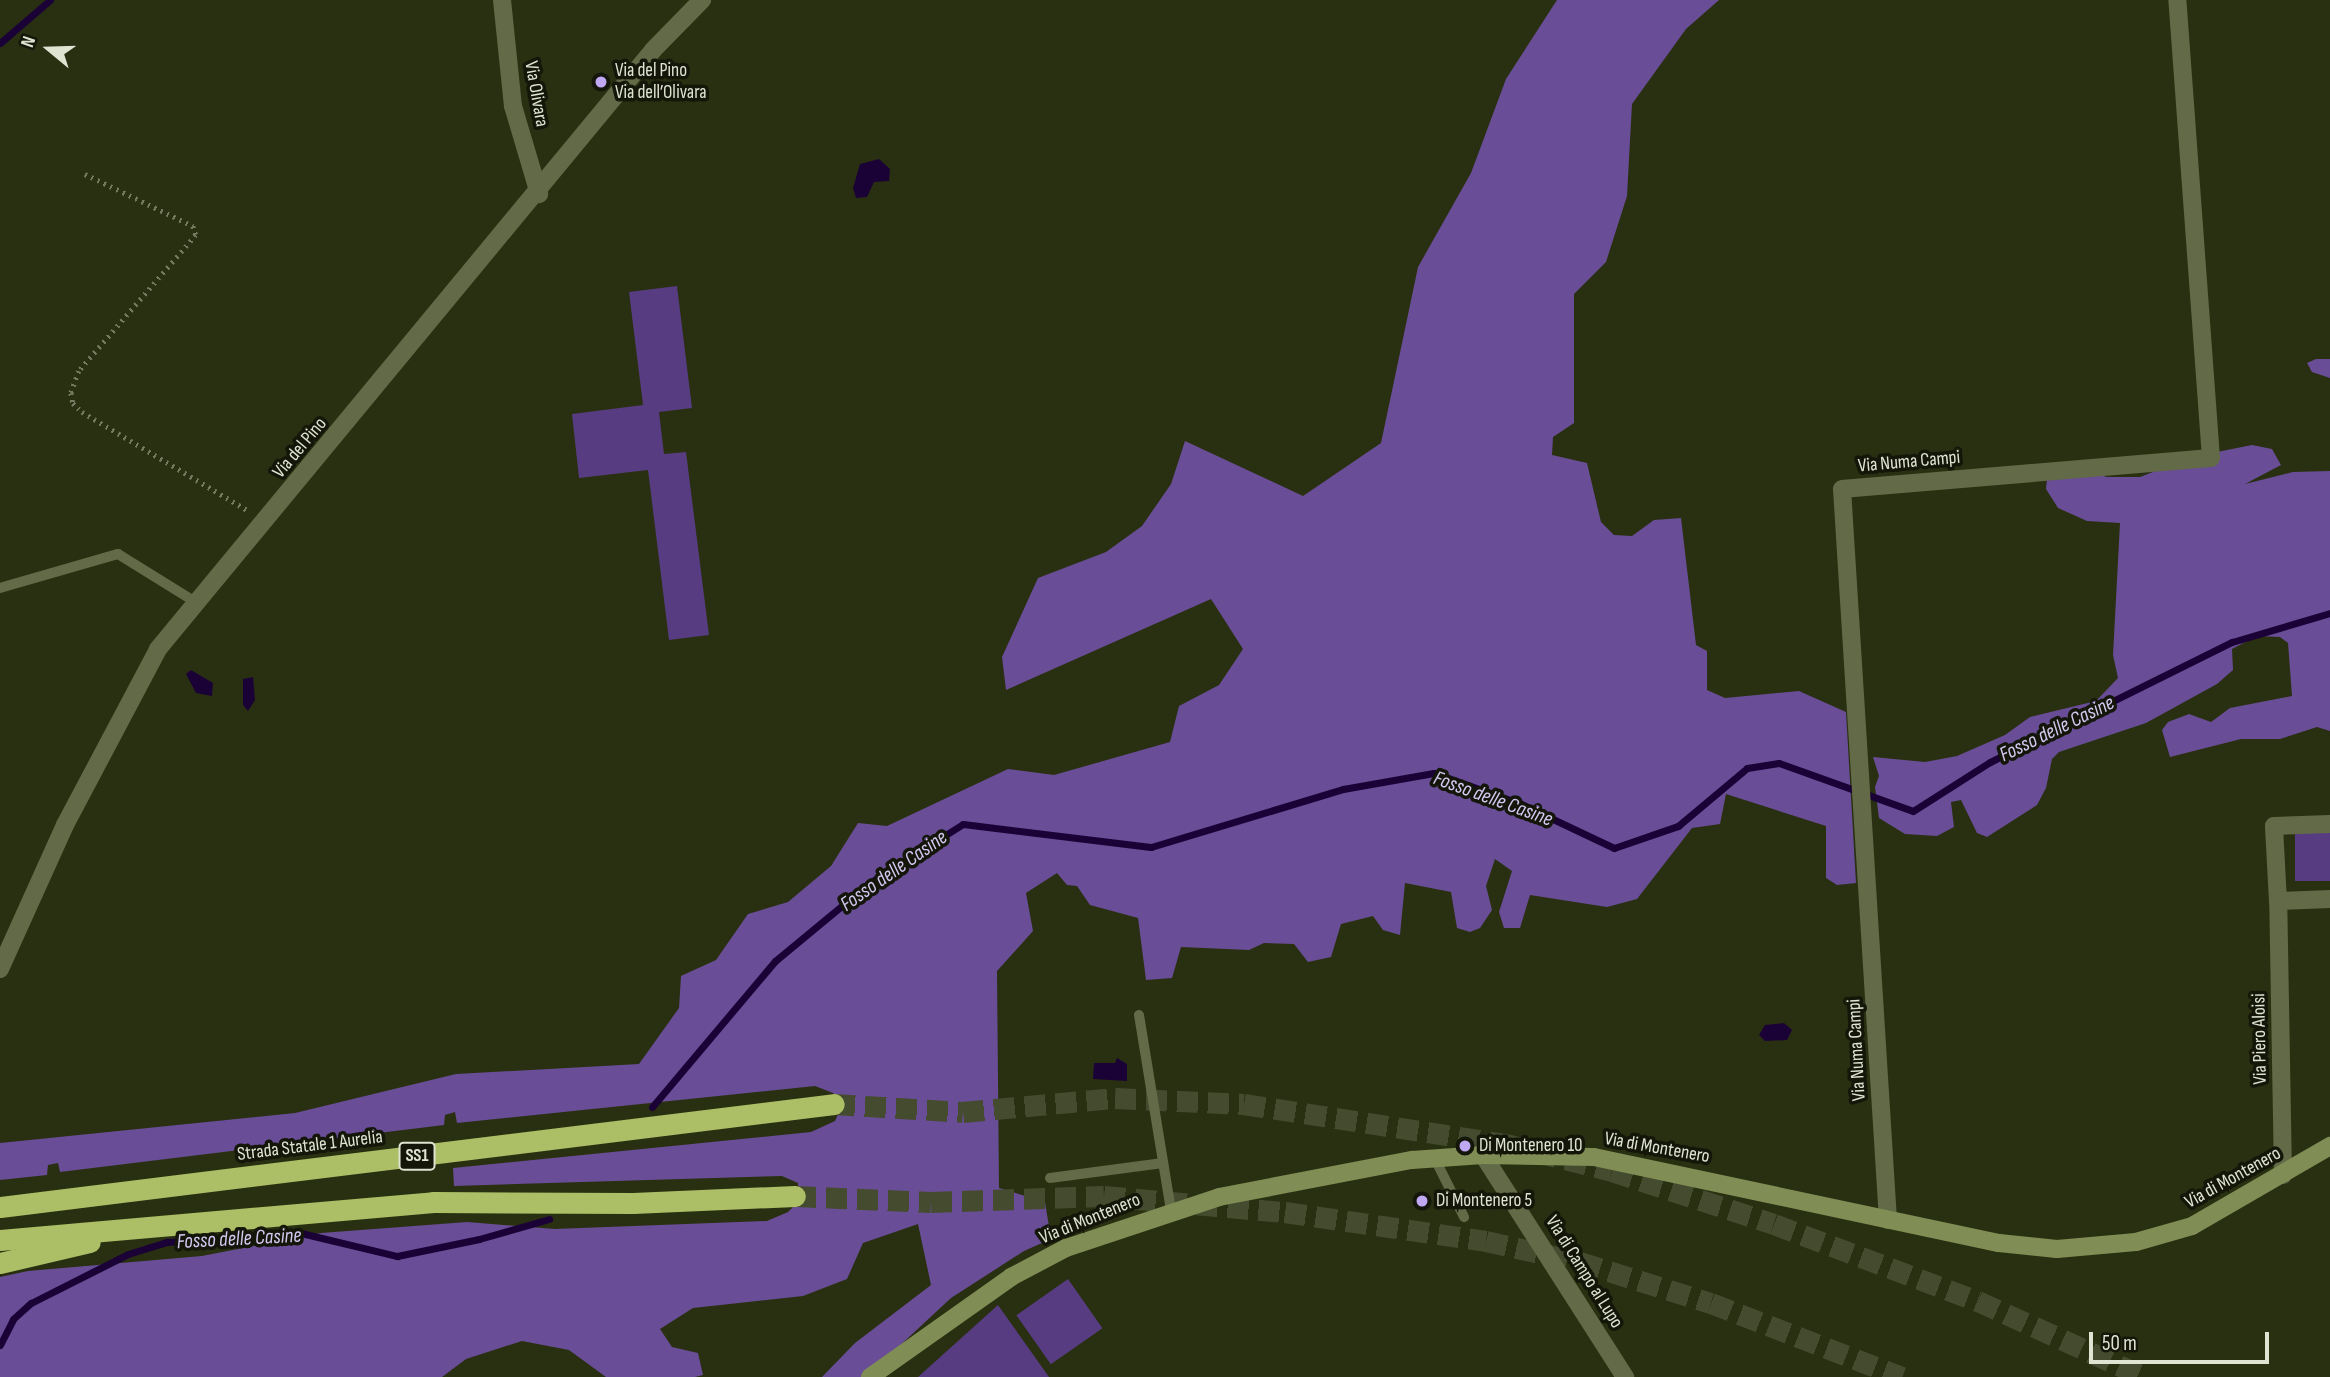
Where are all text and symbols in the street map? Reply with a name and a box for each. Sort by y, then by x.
north arrow [14,14,84,84]
text: N [16,33,41,51]
street label: Via Olivara [519,59,553,129]
place label: Via del Pino Via dell’Olivara [615,60,707,104]
marker: Via del Pino Via dell’Olivara [593,74,609,90]
street label: Via del Pino [268,413,332,483]
street label: Via Numa Campi [1857,446,1961,478]
water label: Fosso delle Casine [1995,690,2119,768]
water label: Fosso delle Casine [1430,766,1556,832]
water label: Fosso delle Casine [836,825,952,917]
street label: Via Piero Aloisi [2248,993,2272,1085]
street label: Via Numa Campi [1843,998,1871,1102]
street label: Strada Statale 1 Aurelia [236,1126,384,1166]
street label: Via di Montenero [1603,1128,1711,1168]
place label: Di Montenero 10 [1479,1135,1583,1157]
marker: Di Montenero 10 [1457,1138,1473,1154]
road number: SS1 [398,1142,436,1170]
street label: Via di Montenero [2181,1142,2285,1214]
street label: Via di Montenero [1036,1188,1144,1250]
place label: Di Montenero 5 [1436,1190,1532,1212]
marker: Di Montenero 5 [1414,1193,1430,1209]
street label: Via di Campo al Lupo [1540,1211,1628,1333]
water label: Fosso delle Casine [176,1223,302,1255]
scale bar [2092,1318,2272,1362]
text: 50 m [2102,1331,2137,1356]

